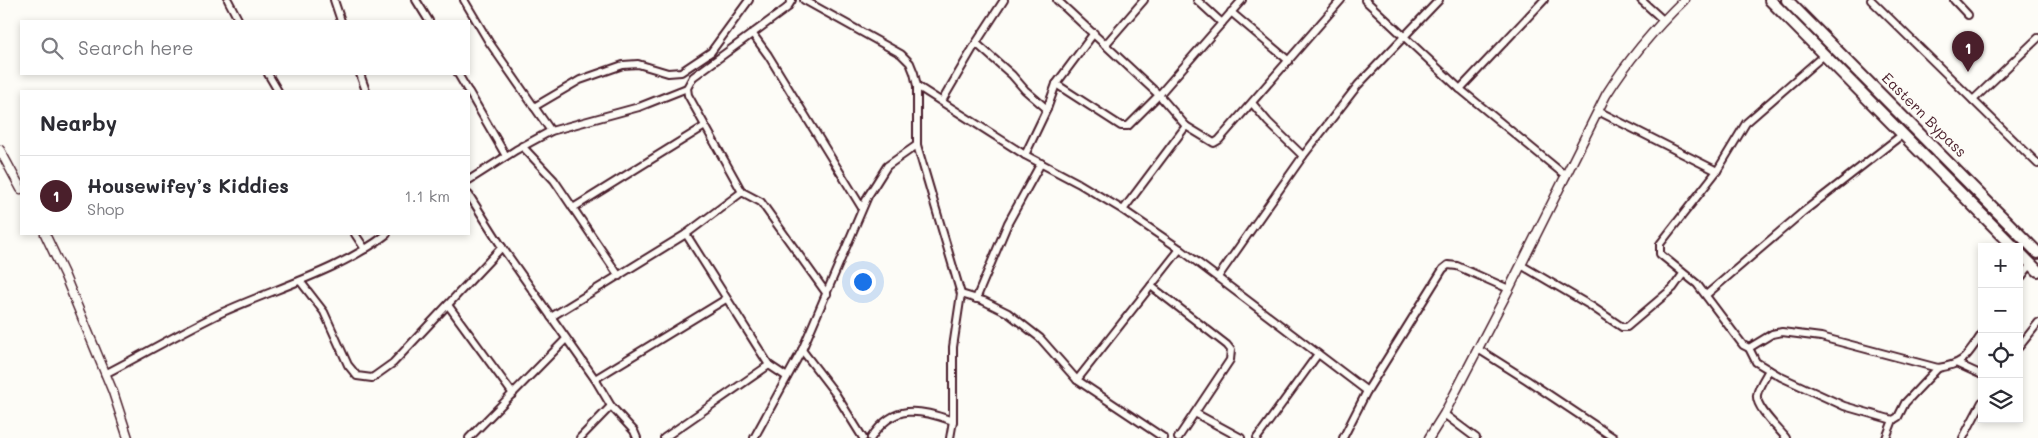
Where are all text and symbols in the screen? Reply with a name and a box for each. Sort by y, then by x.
search box [20,20,470,75]
pin: 1 [1952,31,1984,72]
icon: search [38,34,66,62]
text: Search here [78,35,194,60]
street label: Eastern Bypass [1878,68,1971,161]
text: Nearby [40,109,117,136]
text: Housewifey’s Kiddies [87,173,289,198]
text: 1 [52,185,60,206]
text: 1.1 km [405,185,450,206]
text: Shop [87,198,124,219]
map controls [1978,243,2023,423]
button: + [1978,243,2023,288]
your location [850,269,876,295]
button: − [1978,288,2023,333]
button: locate [1978,333,2023,378]
button: layers [1978,378,2023,423]

